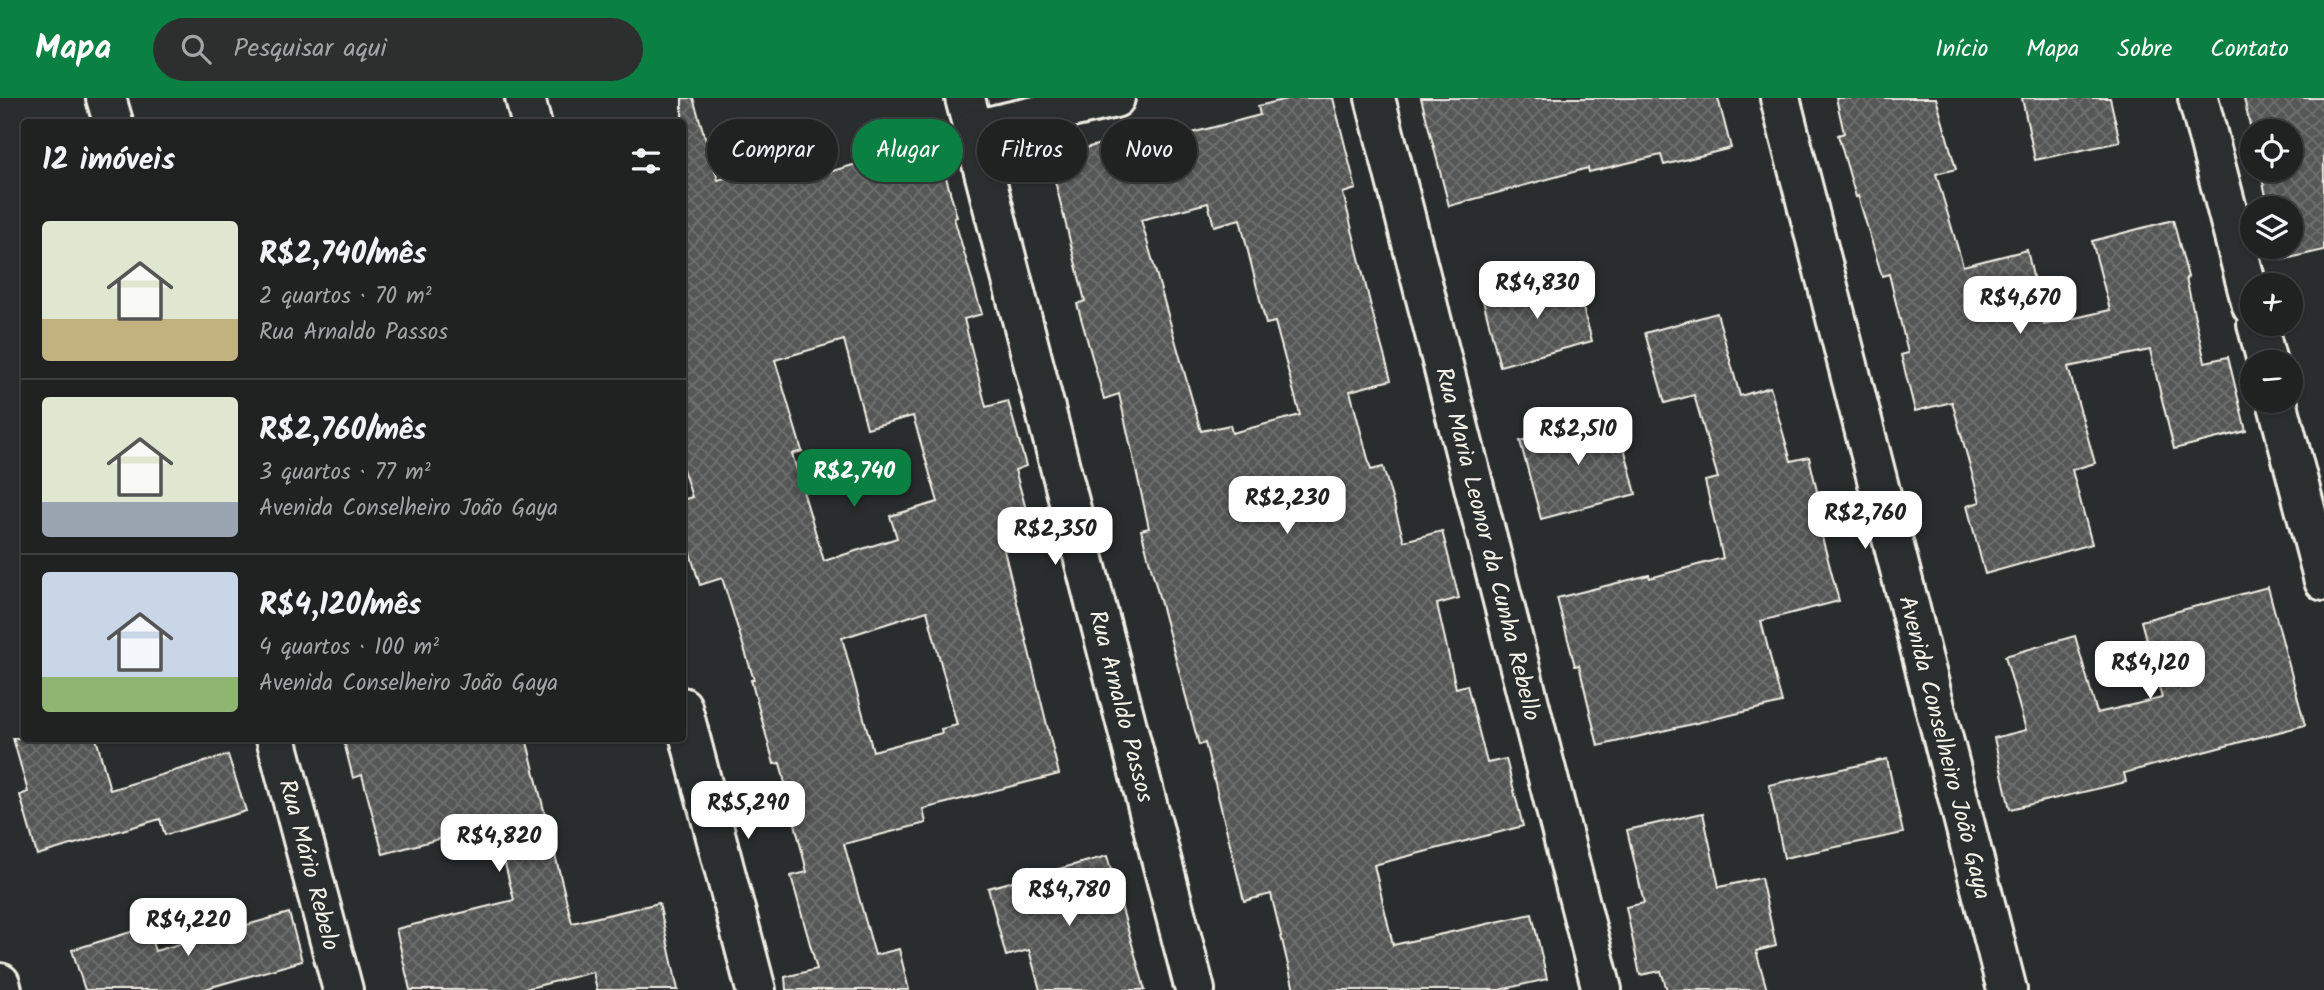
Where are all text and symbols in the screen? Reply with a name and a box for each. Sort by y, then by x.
search box [153,18,643,81]
text: Mapa [35,23,111,76]
text: Pesquisar aqui [233,28,387,70]
icon: search [177,30,215,68]
text: Início [1935,30,1988,69]
text: Mapa [2026,30,2079,69]
text: Sobre [2117,30,2172,69]
text: Contato [2210,30,2289,69]
chip: Comprar [707,119,838,182]
chip: Alugar [852,119,963,182]
chip: Filtros [977,119,1087,182]
chip: Novo [1101,119,1197,182]
map controls [2240,119,2303,413]
button: locate [2240,119,2303,182]
text: 12 imóveis [42,137,175,185]
icon: filters [627,142,665,180]
button: layers [2240,196,2303,259]
text: R$2,740/mês [259,231,427,279]
icon: home [98,249,182,333]
pin: R$4,830 [1472,262,1602,321]
text: R$4,830 [1495,266,1579,302]
button: + [2240,273,2303,336]
pin: R$4,670 [1955,276,2085,336]
text: 2 quartos · 70 m² [259,279,432,315]
text: R$4,670 [1979,281,2061,317]
text: Rua Arnaldo Passos [259,315,448,351]
button: − [2240,350,2303,413]
street label: Rua Maria Leonor da Cunha Rebello [1423,363,1551,725]
text: R$2,760/mês [259,407,427,455]
pin: R$2,510 [1513,408,1643,467]
text: R$2,510 [1539,412,1617,448]
icon: home [98,425,182,509]
pin: R$2,740 [789,450,919,509]
text: R$2,740 [813,454,895,490]
text: 3 quartos · 77 m² [259,455,431,491]
pin: R$2,230 [1222,476,1352,536]
text: R$2,230 [1245,481,1329,517]
text: Avenida Conselheiro João Gaya [259,491,558,527]
pin: R$2,760 [1800,491,1930,551]
text: R$2,760 [1824,496,1906,532]
pin: R$2,350 [990,508,1120,567]
text: R$2,350 [1014,512,1096,548]
text: R$4,120/mês [259,582,422,630]
street label: Avenida Conselheiro João Gaya [1886,592,2001,904]
icon: home [98,600,182,684]
street label: Rua Arnaldo Passos [1077,606,1164,807]
text: 4 quartos · 100 m² [259,630,439,666]
pin: R$4,120 [2085,642,2215,701]
text: R$4,120 [2111,646,2189,682]
text: Avenida Conselheiro João Gaya [259,666,558,702]
street label: Rua Mário Rebelo [267,775,350,955]
pin: R$5,290 [683,782,813,841]
text: R$5,290 [707,786,789,822]
pin: R$4,820 [434,814,564,874]
text: R$4,820 [457,819,541,855]
pin: R$4,780 [1004,868,1134,928]
text: R$4,780 [1028,873,1110,909]
pin: R$4,220 [123,898,253,958]
text: R$4,220 [146,903,230,939]

